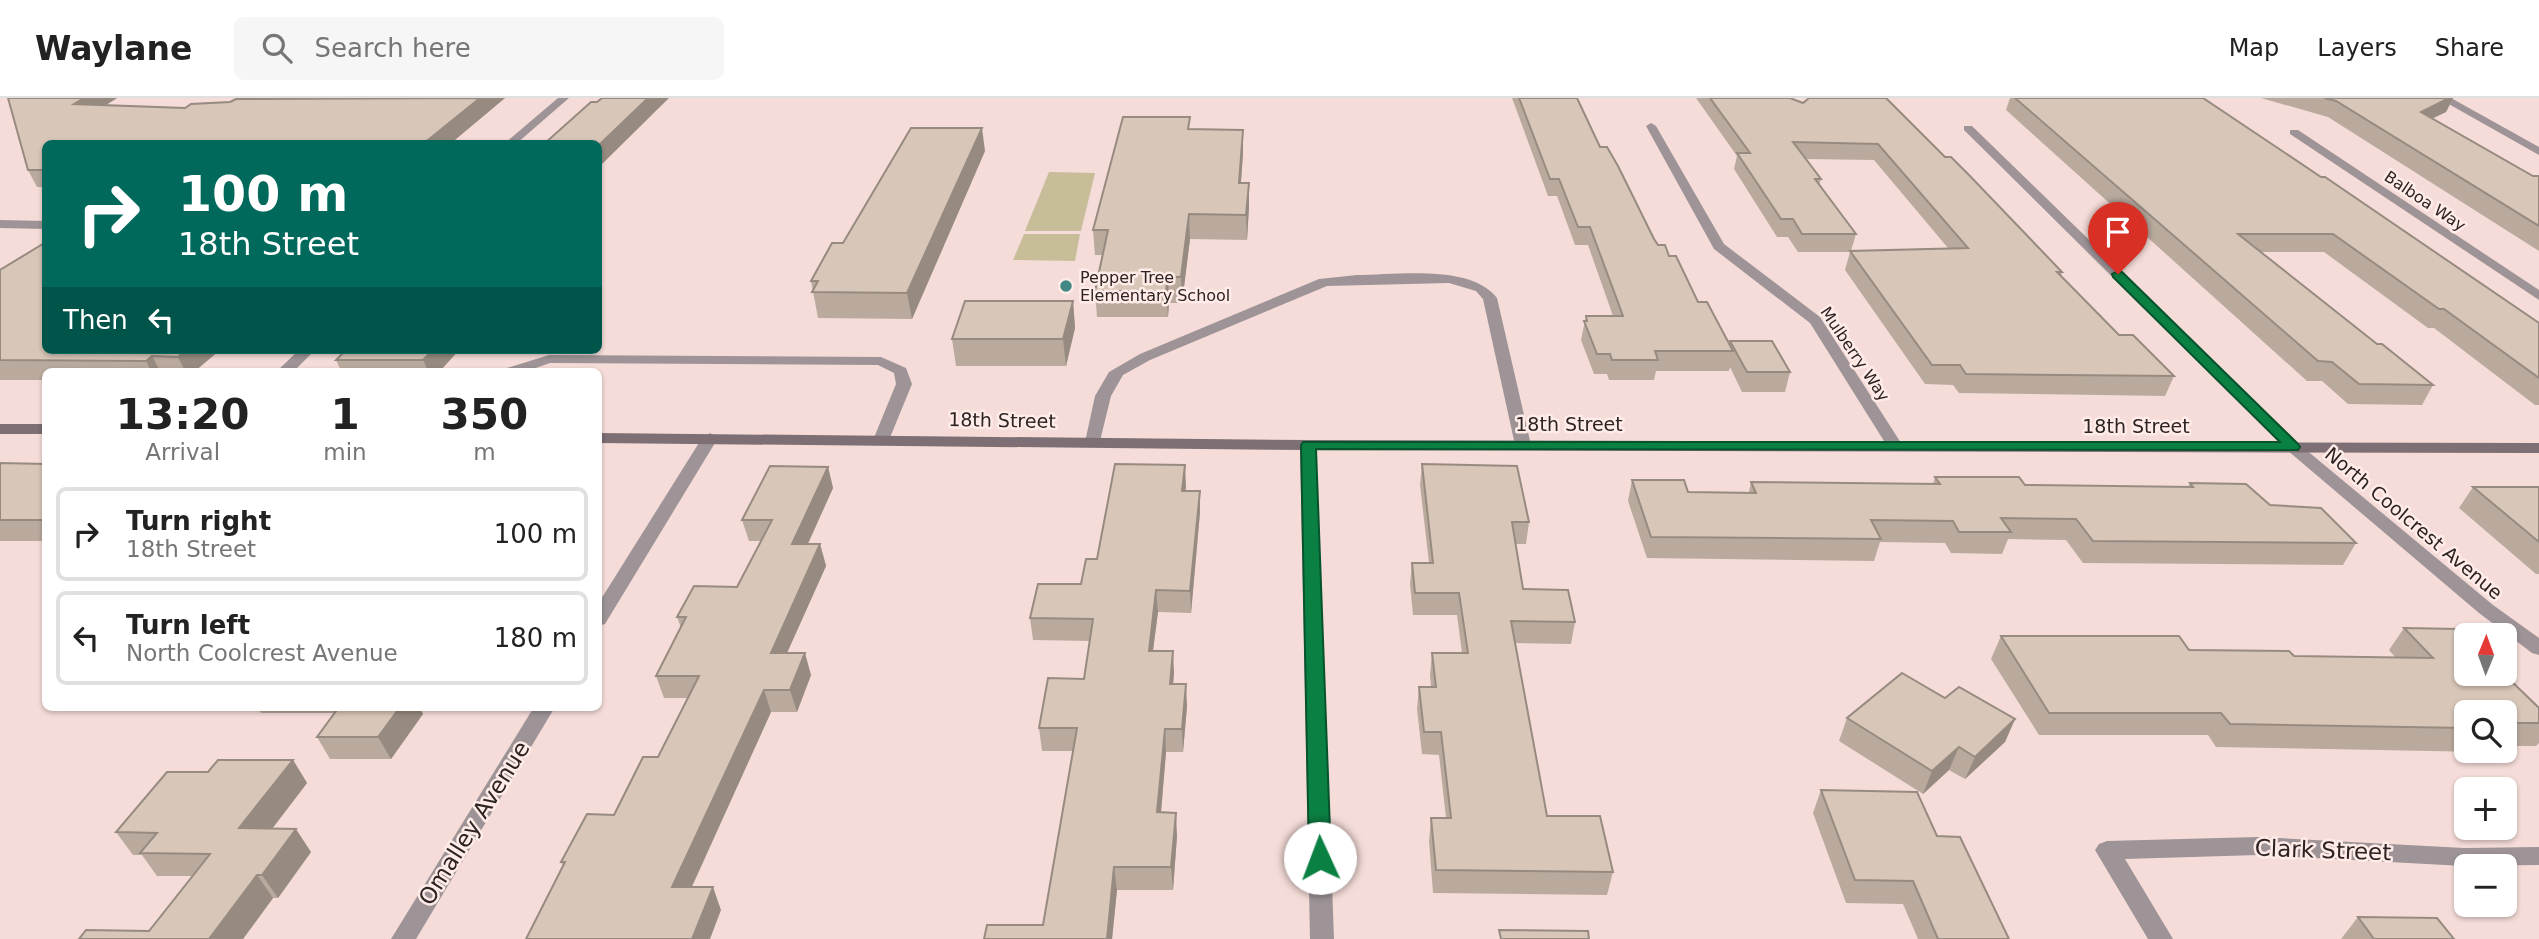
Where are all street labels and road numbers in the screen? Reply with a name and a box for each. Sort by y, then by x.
street label: Balboa Way [2381,167,2469,235]
street label: Mulberry Way [1816,303,1894,405]
street label: 18th Street [948,408,1056,432]
street label: 18th Street [1515,413,1623,435]
street label: 18th Street [2082,415,2190,437]
street label: North Coolcrest Avenue [2321,442,2507,604]
street label: Omalley Avenue [413,736,535,910]
street label: Clark Street [2254,835,2392,865]

